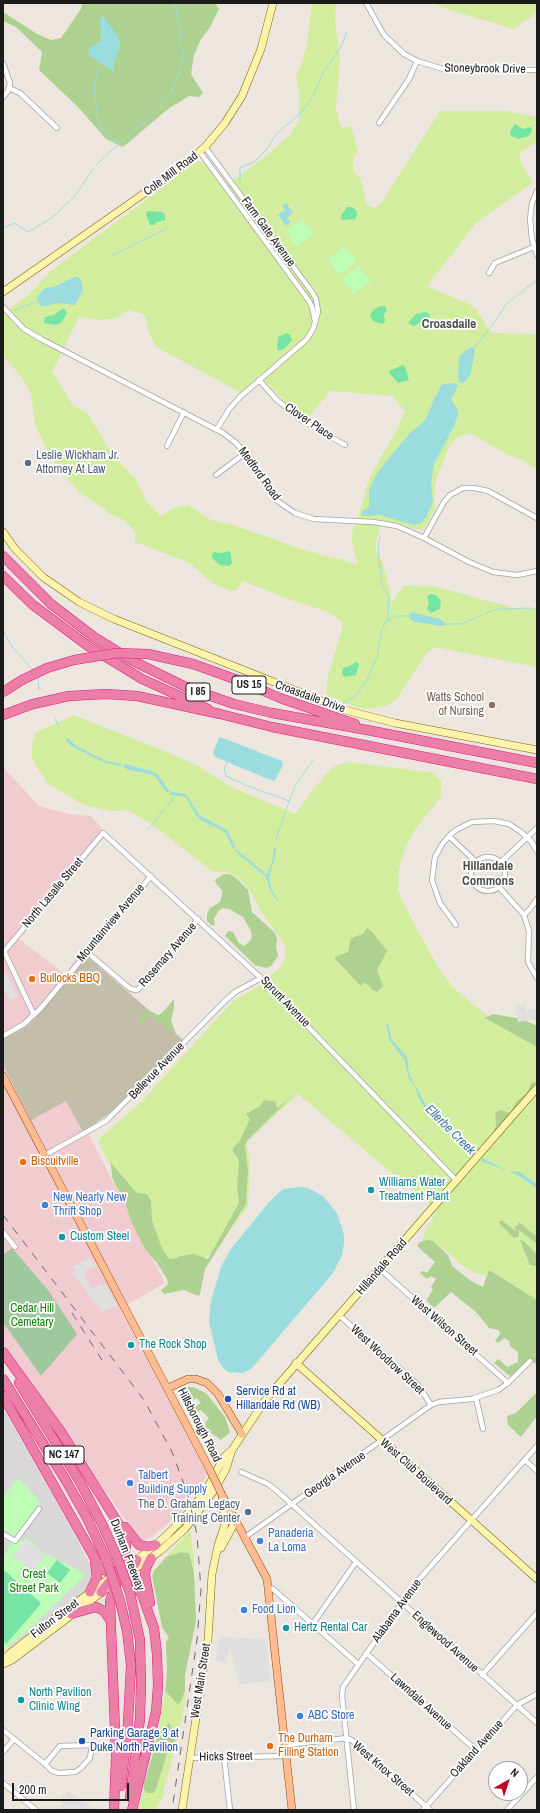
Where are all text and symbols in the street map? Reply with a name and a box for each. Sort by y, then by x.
street label: Stoneybrook Drive [444,61,526,77]
street label: Cole Mill Road [141,149,201,199]
street label: Farm Gate Avenue [238,194,298,270]
district label: Croasdaile [422,317,476,333]
street label: Clover Place [282,400,336,444]
street label: Medford Road [235,445,283,503]
place label: Leslie Wickham Jr. Attorney At Law [36,449,119,477]
marker: Leslie Wickham Jr. Attorney At Law [23,458,33,468]
road number: US 15 [232,676,266,694]
street label: Croasdaile Drive [273,678,347,716]
road number: I 85 [186,683,210,701]
place label: Watts School of Nursing [426,691,484,719]
marker: Watts School of Nursing [487,700,497,710]
street label: North Lasalle Street [20,855,86,931]
district label: Hillandale Commons [462,859,514,890]
street label: Mountainview Avenue [74,881,148,965]
street label: Rosemary Avenue [136,920,200,990]
place label: Bullocks BBQ [40,972,100,986]
marker: Bullocks BBQ [27,974,37,984]
street label: Sprunt Avenue [257,974,313,1030]
street label: Bellevue Avenue [126,1039,188,1103]
water label: Ellerbe Creek [422,1102,478,1158]
place label: Biscuitville [31,1155,79,1169]
marker: Biscuitville [18,1157,28,1167]
place label: Williams Water Treatment Plant [379,1176,449,1204]
marker: Williams Water Treatment Plant [366,1185,376,1195]
place label: New Nearly New Thrift Shop [53,1191,126,1219]
marker: New Nearly New Thrift Shop [40,1200,50,1210]
place label: Custom Steel [70,1230,129,1244]
marker: Custom Steel [57,1232,67,1242]
street label: Hillandale Road [354,1236,410,1298]
street label: West Wilson Street [408,1293,480,1359]
park label: Cedar Hill Cemetary [10,1302,54,1330]
street label: West Woodrow Street [347,1322,427,1398]
place label: The Rock Shop [139,1338,207,1352]
marker: The Rock Shop [126,1340,136,1350]
street label: Hillsborough Road [174,1385,224,1465]
place label: Service Rd at Hillandale Rd (WB) [236,1385,320,1413]
marker: Service Rd at Hillandale Rd (WB) [223,1394,233,1404]
street label: West Club Boulevard [377,1436,455,1508]
road number: NC 147 [44,1446,84,1464]
street label: Georgia Avenue [302,1449,368,1501]
place label: Talbert Building Supply [138,1469,207,1497]
marker: Talbert Building Supply [125,1478,135,1488]
place label: The D. Graham Legacy Training Center [138,1498,240,1526]
marker: The D. Graham Legacy Training Center [243,1507,253,1517]
street label: Durham Freeway [107,1517,147,1593]
place label: Panaderia La Loma [268,1527,313,1555]
marker: Panaderia La Loma [255,1536,265,1546]
park label: Crest Street Park [9,1568,59,1596]
street label: Alabama Avenue [369,1577,425,1645]
street label: Fulton Street [28,1596,82,1642]
place label: Food Lion [252,1603,296,1617]
marker: Food Lion [239,1605,249,1615]
street label: Englewood Avenue [409,1608,481,1676]
place label: Hertz Rental Car [294,1621,367,1635]
marker: Hertz Rental Car [281,1623,291,1633]
street label: West Main Street [188,1642,214,1720]
street label: Lawndale Avenue [387,1671,455,1733]
place label: North Pavilion Clinic Wing [29,1686,91,1714]
marker: North Pavilion Clinic Wing [16,1695,26,1705]
place label: ABC Store [308,1709,354,1723]
marker: ABC Store [295,1711,305,1721]
street label: Oakland Avenue [447,1717,507,1781]
place label: Parking Garage 3 at Duke North Pavilion [90,1727,179,1755]
place label: The Durham Filling Station [278,1732,339,1760]
marker: Parking Garage 3 at Duke North Pavilion [77,1736,87,1746]
street label: West Knox Street [349,1739,417,1799]
marker: The Durham Filling Station [265,1741,275,1751]
street label: Hicks Street [199,1749,253,1765]
north arrow [488,1761,528,1801]
text: N [508,1765,522,1780]
scale bar [14,1775,131,1801]
text: 200 m [19,1782,46,1798]

